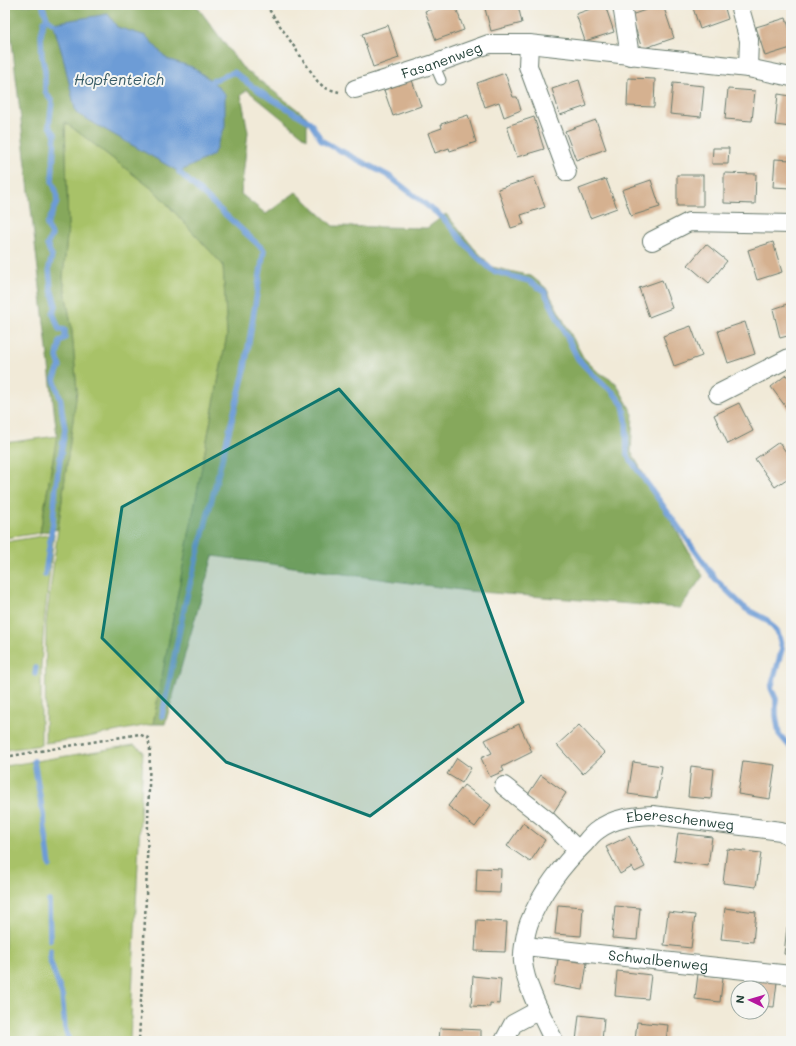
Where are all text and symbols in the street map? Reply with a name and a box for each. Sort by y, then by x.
street label: Fasanenweg [399,37,484,83]
water label: Hopfenteich [74,69,164,89]
street label: Ebereschenweg [625,805,735,834]
street label: Schwalbenweg [607,945,709,975]
north arrow [730,980,770,1020]
text: N [732,994,747,1004]

